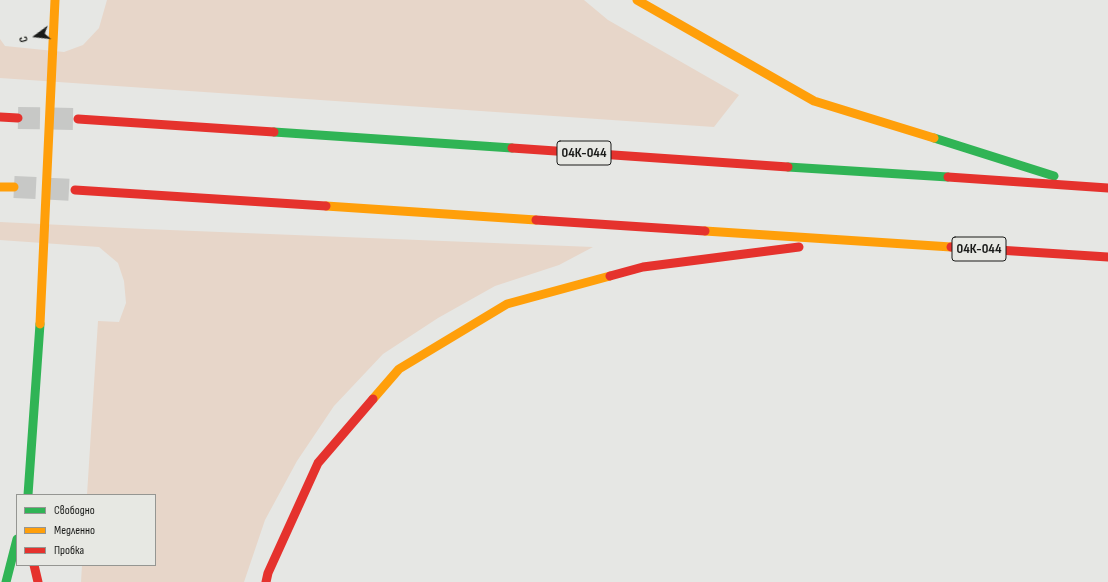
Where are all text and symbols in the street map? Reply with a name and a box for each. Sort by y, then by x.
north arrow [16,16,56,56]
text: С [17,35,31,44]
road number: 04К-044 [557,141,611,165]
road number: 04К-044 [952,237,1006,261]
legend [16,494,156,566]
text: Свободно [54,503,95,518]
text: Медленно [54,523,95,538]
text: Пробка [54,543,84,558]

